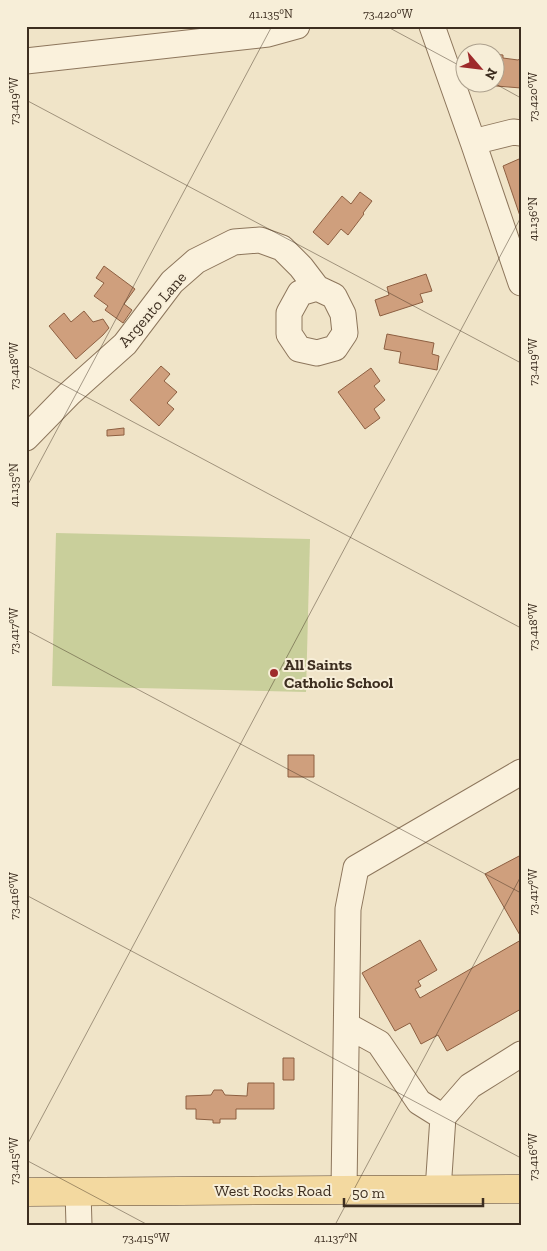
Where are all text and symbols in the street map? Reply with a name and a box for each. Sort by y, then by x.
text: 41.135°N [249,7,293,21]
text: 73.420°W [363,7,414,21]
north arrow [454,42,504,92]
text: N [481,65,501,83]
text: 73.420°W [526,71,540,122]
text: 73.419°W [7,76,21,125]
text: 41.136°N [526,197,540,241]
street label: Argento Lane [115,268,190,351]
text: 73.419°W [526,337,540,386]
text: 73.418°W [7,341,21,390]
text: 41.135°N [7,463,21,507]
text: 73.418°W [526,602,540,651]
text: 73.417°W [7,607,21,654]
place label: All Saints Catholic School [284,655,394,692]
marker: All Saints Catholic School [268,667,280,679]
text: 73.417°W [526,868,540,915]
text: 73.416°W [7,871,21,920]
text: 73.416°W [526,1132,540,1181]
text: 73.415°W [7,1137,21,1185]
scale bar [344,1176,483,1208]
street label: West Rocks Road [215,1181,332,1200]
text: 50 m [352,1184,385,1202]
text: 73.415°W [122,1231,170,1245]
text: 41.137°N [314,1231,358,1245]

